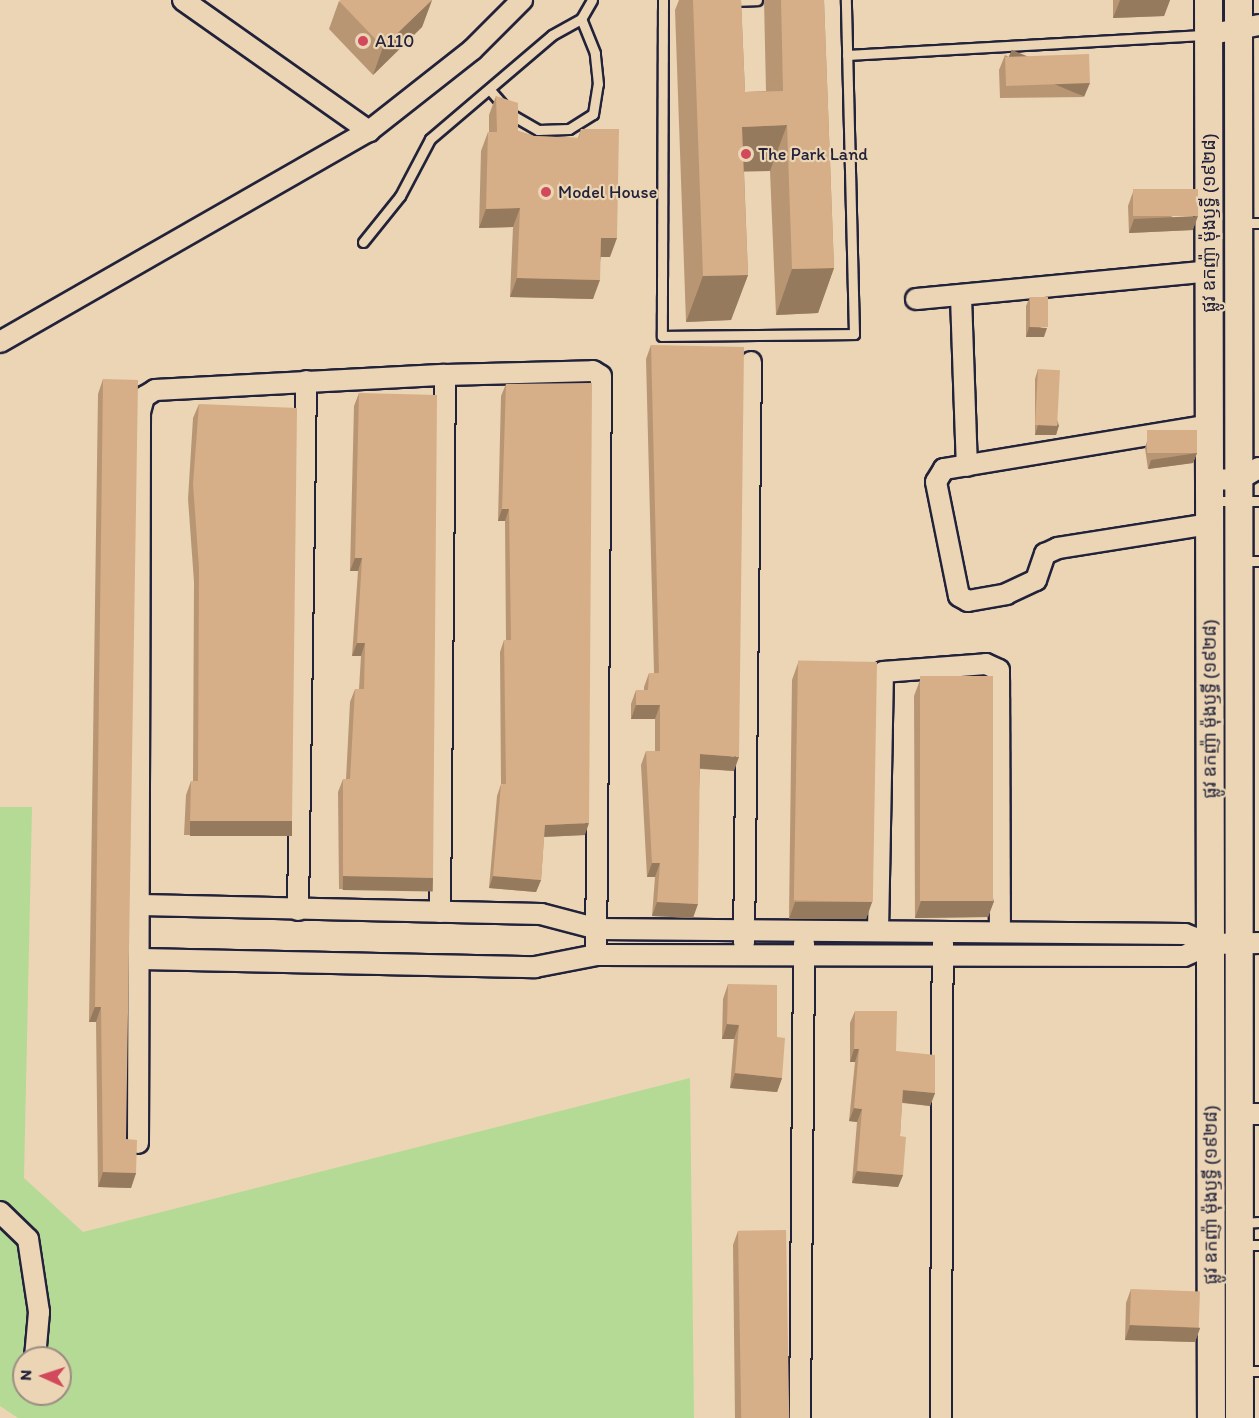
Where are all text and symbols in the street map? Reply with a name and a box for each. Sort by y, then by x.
place label: A110 [375,30,414,52]
marker: A110 [356,34,370,48]
street label: ផ្លូវ ឧកញ៉ា ម៉ុងឫទ្ធី (១៩២៨) [1198,133,1220,313]
place label: The Park Land [758,143,868,165]
marker: The Park Land [739,147,753,161]
place label: Model House [558,181,657,203]
marker: Model House [539,185,553,199]
street label: ផ្លូវ ឧកញ៉ា ម៉ុងឫទ្ធី (១៩២៨) [1199,619,1221,799]
street label: ផ្លូវ ឧកញ៉ា ម៉ុងឫទ្ធី (១៩២៨) [1200,1105,1222,1285]
north arrow [12,1346,72,1406]
text: N [16,1369,35,1381]

